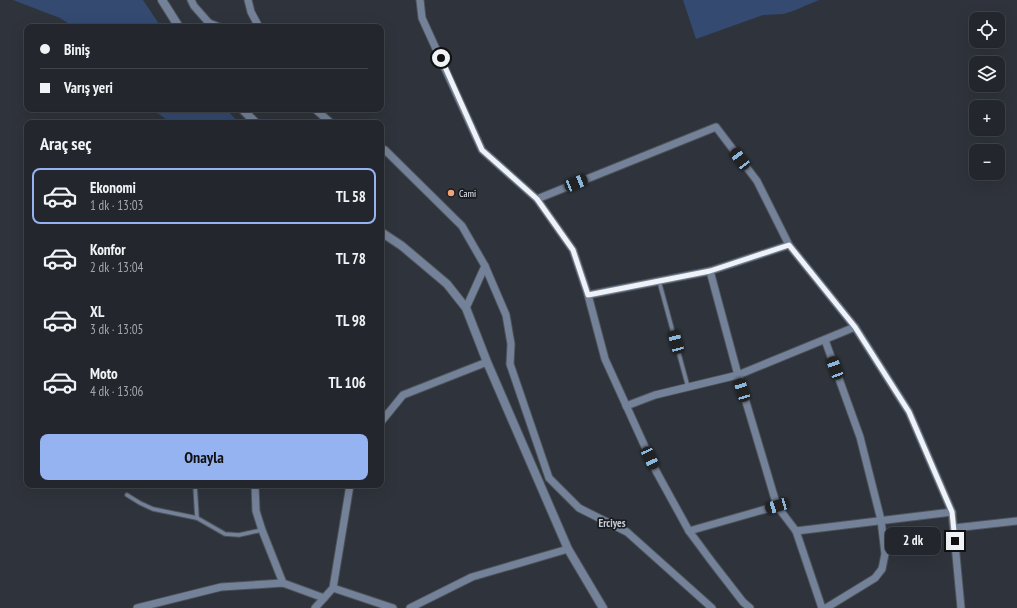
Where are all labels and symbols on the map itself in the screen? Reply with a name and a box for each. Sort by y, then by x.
route start [432,49,450,67]
car [728,146,752,172]
car [563,173,589,193]
place label: Cami [459,187,476,200]
marker: Cami [446,188,456,198]
car [667,329,685,355]
car [825,355,845,381]
car [733,377,751,403]
car [639,445,661,471]
car [764,497,790,515]
district label: Erciyes [598,516,626,530]
callout: 2 dk [885,527,941,555]
route end [946,532,964,550]

